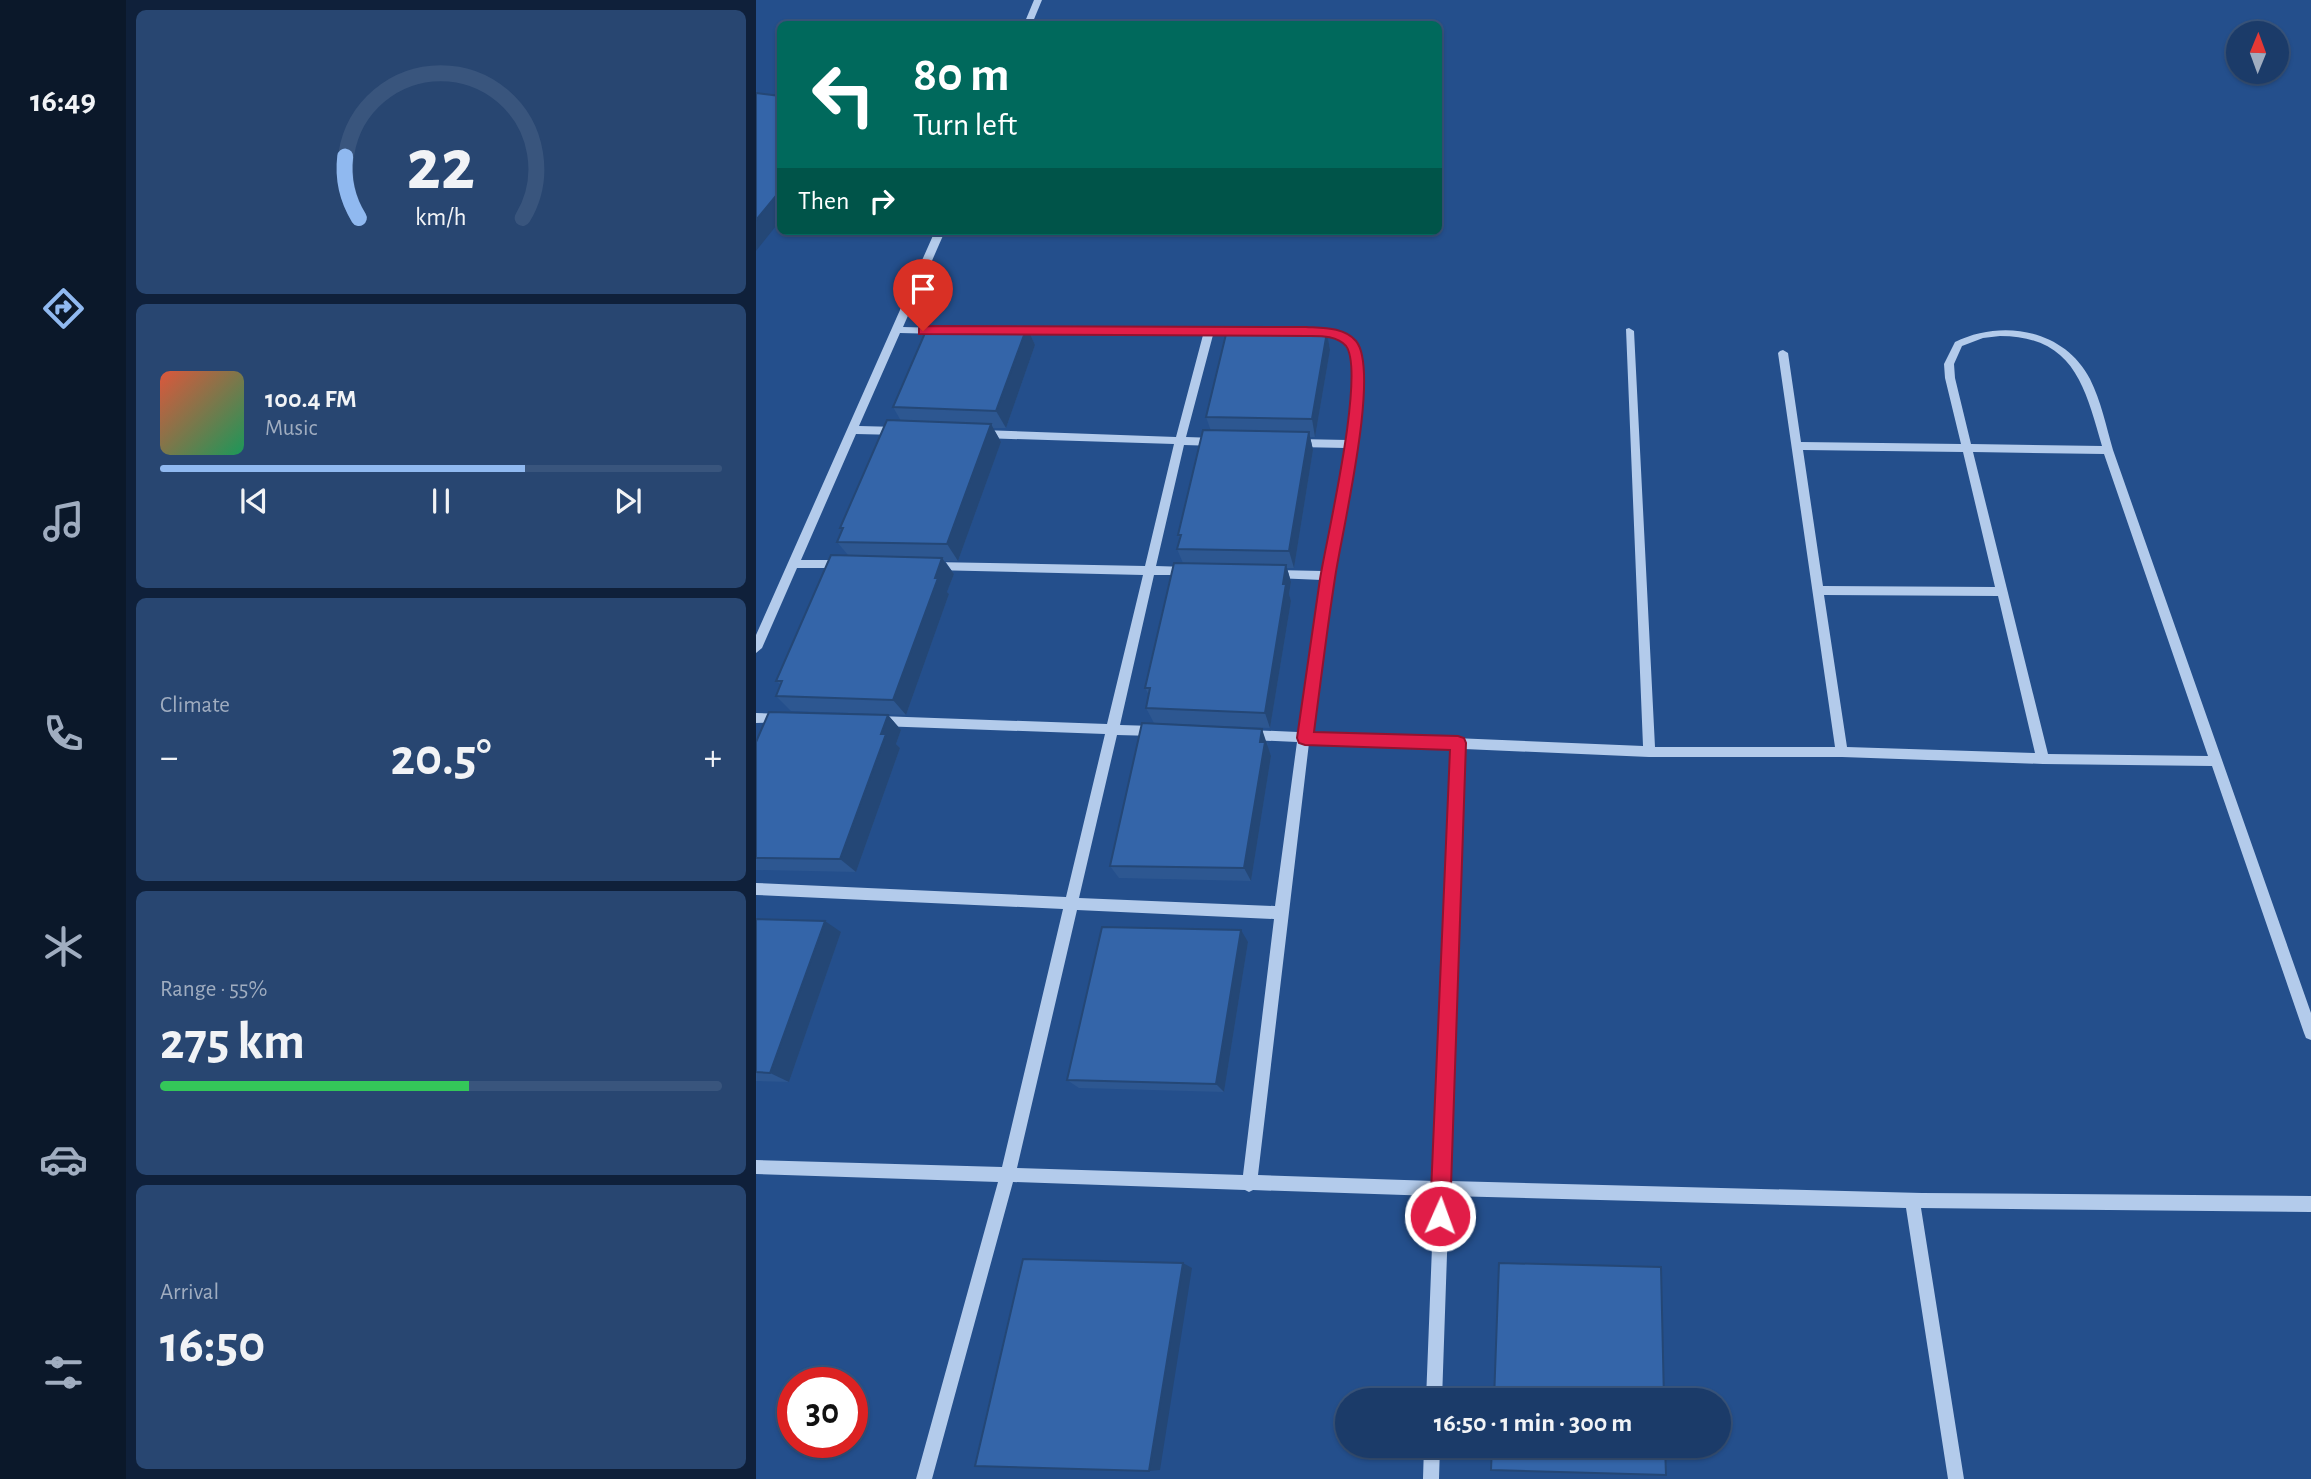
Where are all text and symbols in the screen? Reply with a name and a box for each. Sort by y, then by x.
north arrow [2226,21,2289,84]
map controls [2226,21,2289,84]
icon: left [798,49,889,140]
text: 80 m [913,51,1010,100]
text: 16:49 [30,85,96,117]
text: Turn left [913,109,1017,141]
text: 22 [407,130,475,203]
icon: right [863,182,901,220]
text: Then [798,188,849,214]
text: km/h [415,205,467,230]
pin [893,259,953,331]
icon: arrive [904,270,942,308]
icon: directions [39,284,88,333]
text: 100.4 FM [265,386,357,412]
text: Music [265,417,317,440]
icon: previous [235,482,273,520]
icon: pause [422,482,460,520]
icon: next [609,482,647,520]
icon: music [39,497,88,546]
text: Climate [160,694,230,717]
icon: phone [39,709,88,758]
text: 20.5° [390,732,492,784]
text: − [160,739,178,777]
text: + [704,739,722,777]
icon: climate [39,922,88,971]
text: Range · 55% [160,978,267,1001]
text: 275 km [160,1016,305,1068]
icon: car [39,1135,88,1184]
position arrow [1403,1179,1477,1253]
text: Arrival [160,1281,219,1304]
text: 16:50 [160,1319,265,1371]
icon: filters [39,1348,88,1397]
speed limit sign: 30 [777,1367,868,1458]
text: 16:50 · 1 min · 300 m [1434,1410,1632,1436]

